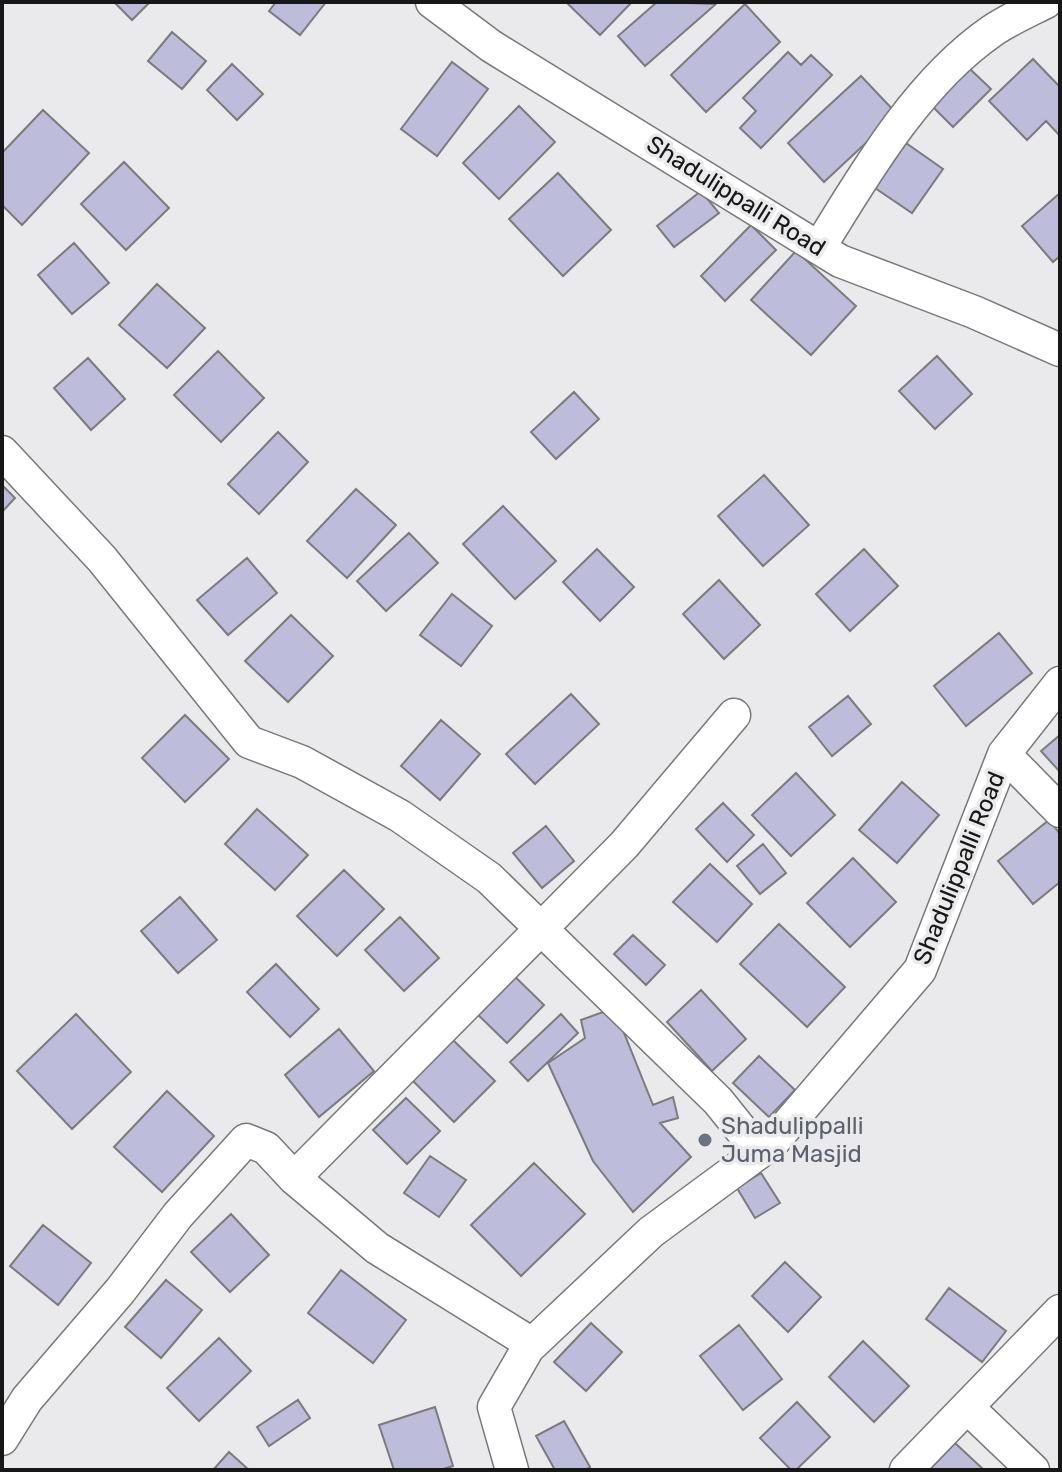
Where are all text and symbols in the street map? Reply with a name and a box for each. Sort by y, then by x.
street label: Shadulippalli Road [642,130,830,262]
street label: Shadulippalli Road [908,768,1010,968]
place label: Shadulippalli Juma Masjid [721,1112,864,1168]
marker: Shadulippalli Juma Masjid [696,1131,714,1149]

